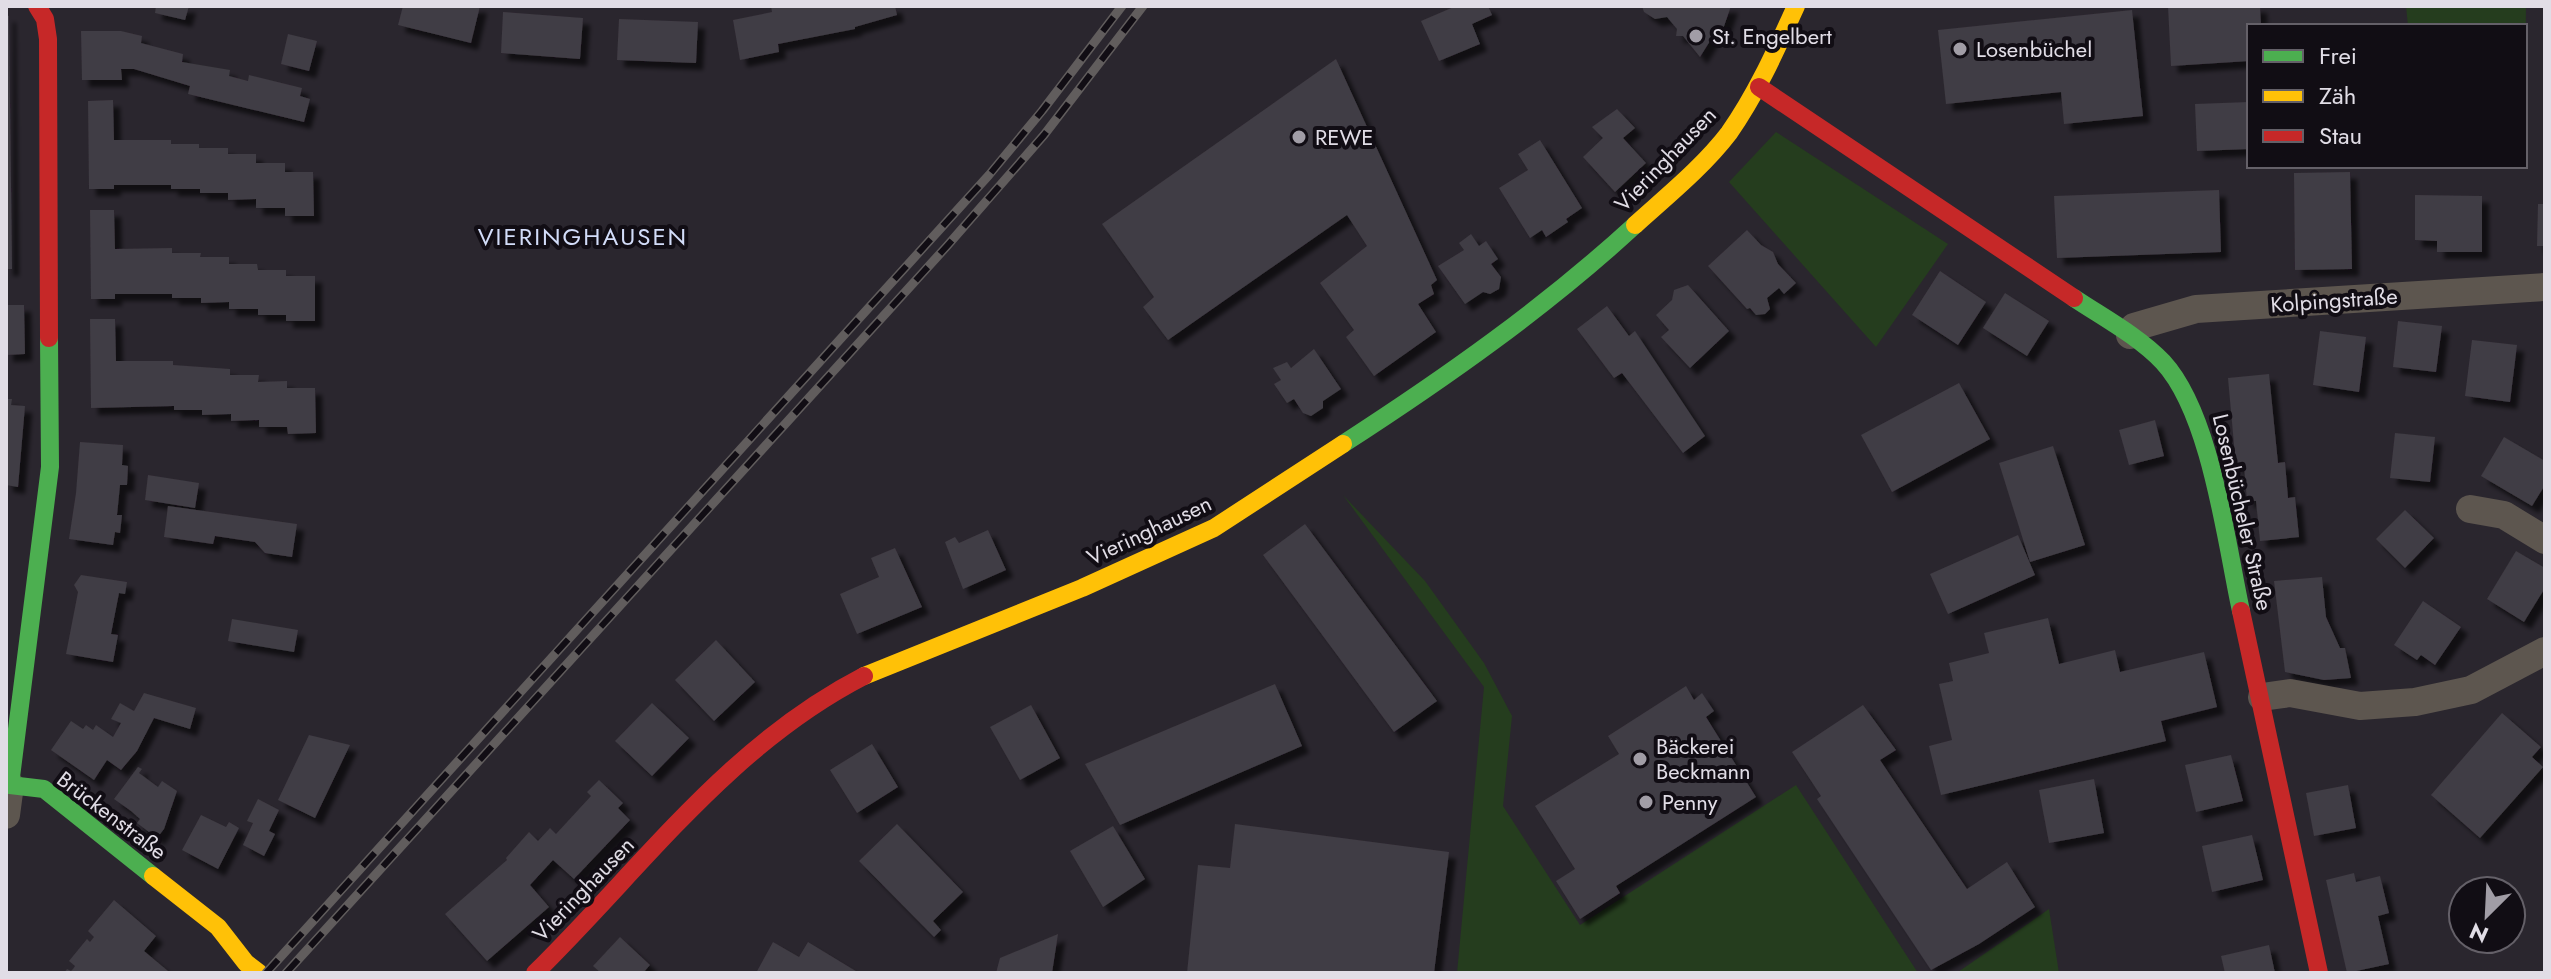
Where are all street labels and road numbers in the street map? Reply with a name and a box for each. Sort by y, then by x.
street label: Vieringhausen [1607,100,1723,218]
street label: Kolpingstraße [2269,280,2399,320]
street label: Losenbücheler Straße [2205,411,2281,613]
street label: Vieringhausen [1081,487,1217,573]
street label: Brückenstraße [50,763,174,867]
street label: Vieringhausen [525,830,641,948]

